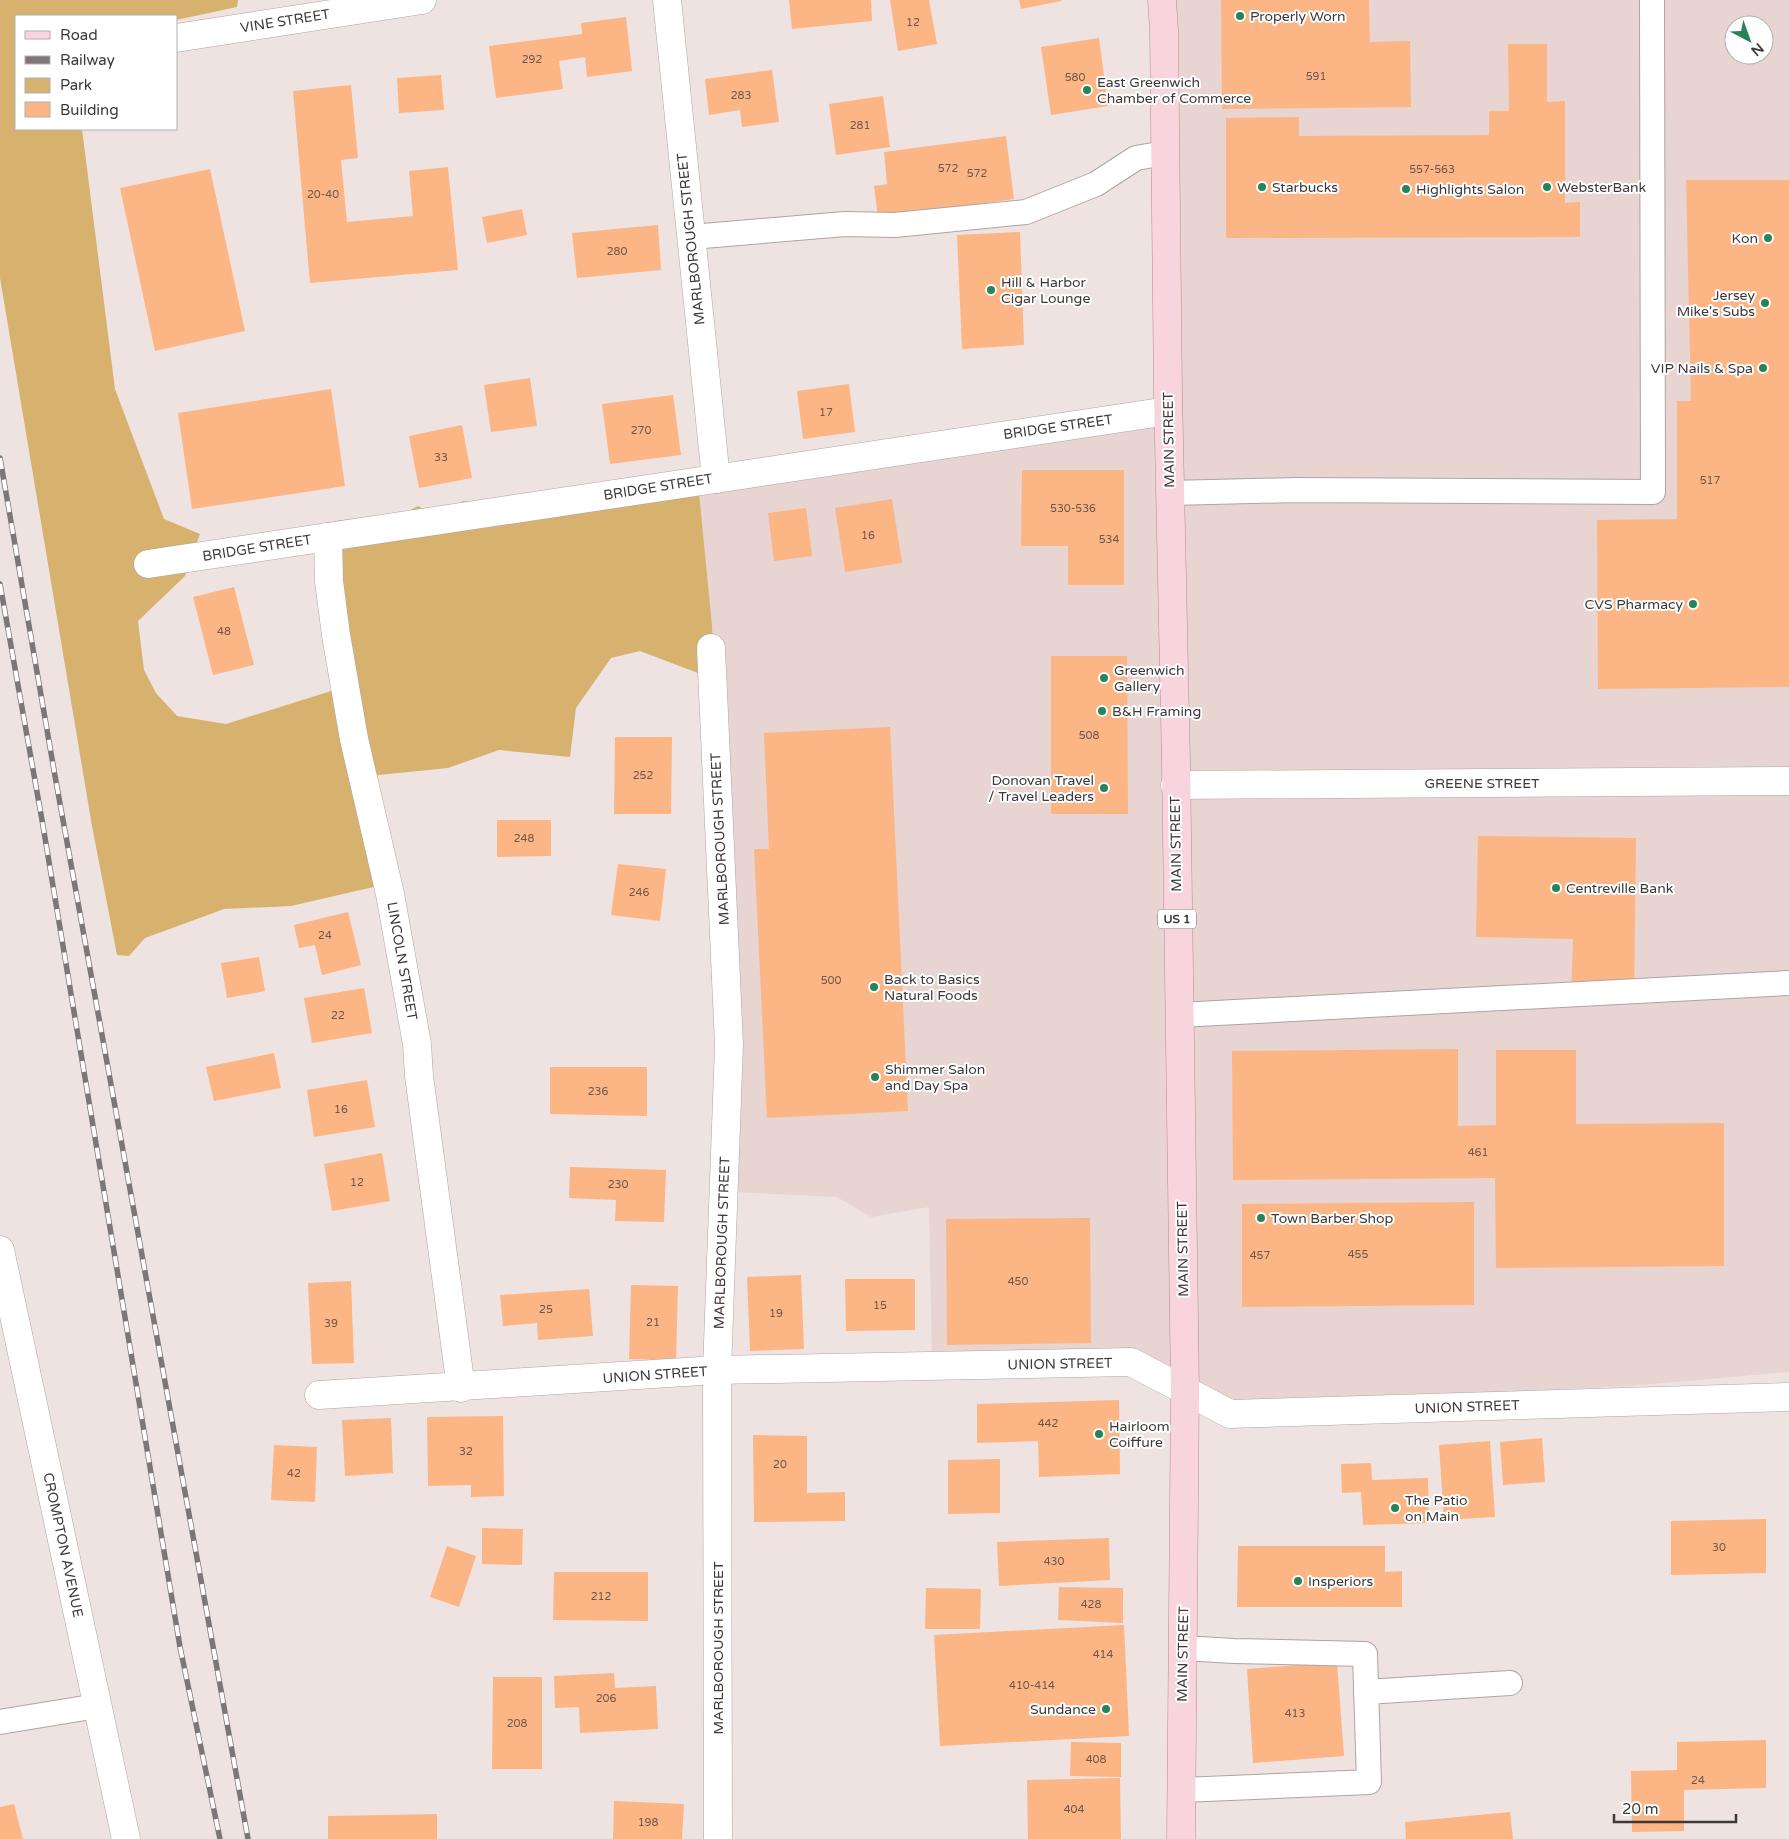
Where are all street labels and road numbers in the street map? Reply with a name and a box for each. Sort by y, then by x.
street label: VINE STREET [239,5,331,36]
street label: MARLBOROUGH STREET [673,152,708,326]
street label: MAIN STREET [1160,391,1178,488]
street label: BRIDGE STREET [1002,411,1114,443]
street label: BRIDGE STREET [602,470,714,504]
street label: BRIDGE STREET [201,531,313,565]
street label: MARLBOROUGH STREET [707,752,733,926]
street label: GREENE STREET [1424,775,1540,792]
street label: MAIN STREET [1167,795,1185,892]
street label: LINCOLN STREET [383,900,421,1022]
road number: US 1 [1158,910,1196,929]
street label: MARLBOROUGH STREET [710,1156,734,1330]
street label: MAIN STREET [1174,1200,1192,1297]
street label: UNION STREET [1007,1355,1113,1373]
street label: UNION STREET [602,1363,708,1387]
street label: UNION STREET [1414,1397,1520,1417]
street label: CROMPTON AVENUE [39,1471,87,1619]
street label: MARLBOROUGH STREET [710,1561,727,1734]
street label: MAIN STREET [1174,1605,1192,1702]

